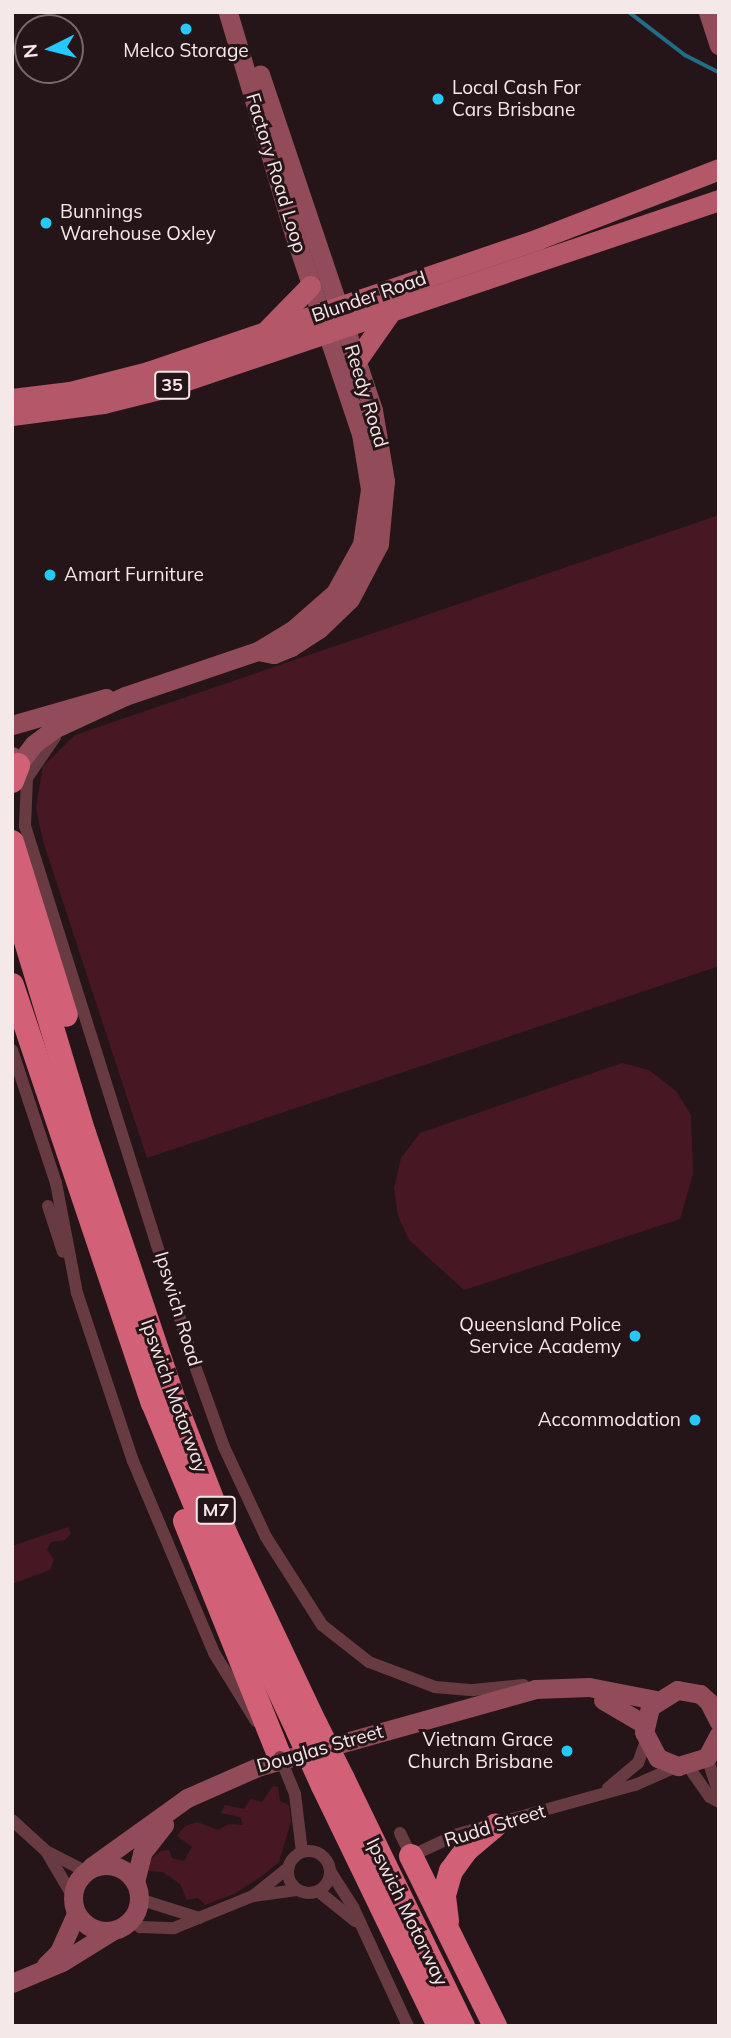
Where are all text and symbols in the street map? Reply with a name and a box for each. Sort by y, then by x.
north arrow [14,14,84,84]
marker: Melco Storage [178,21,194,37]
place label: Melco Storage [123,40,249,62]
text: N [17,43,43,59]
place label: Local Cash For Cars Brisbane [452,77,581,121]
street label: Factory Road Loop [241,90,311,256]
marker: Local Cash For Cars Brisbane [430,91,446,107]
place label: Bunnings Warehouse Oxley [60,201,216,245]
marker: Bunnings Warehouse Oxley [38,215,54,231]
street label: Blunder Road [309,267,429,327]
street label: Reedy Road [340,342,392,450]
road number: 35 [153,370,191,400]
place label: Amart Furniture [64,564,204,586]
marker: Amart Furniture [42,567,58,583]
street label: Ipswich Road [150,1249,206,1369]
place label: Queensland Police Service Academy [459,1314,621,1358]
street label: Ipswich Motorway [136,1316,212,1476]
marker: Queensland Police Service Academy [627,1328,643,1344]
place label: Accommodation [538,1409,681,1431]
marker: Accommodation [687,1412,703,1428]
road number: M7 [195,1496,237,1525]
street label: Douglas Street [254,1720,386,1778]
place label: Vietnam Grace Church Brisbane [408,1729,553,1773]
marker: Vietnam Grace Church Brisbane [559,1743,575,1759]
street label: Rudd Street [442,1800,548,1852]
street label: Ipswich Motorway [361,1834,453,1990]

